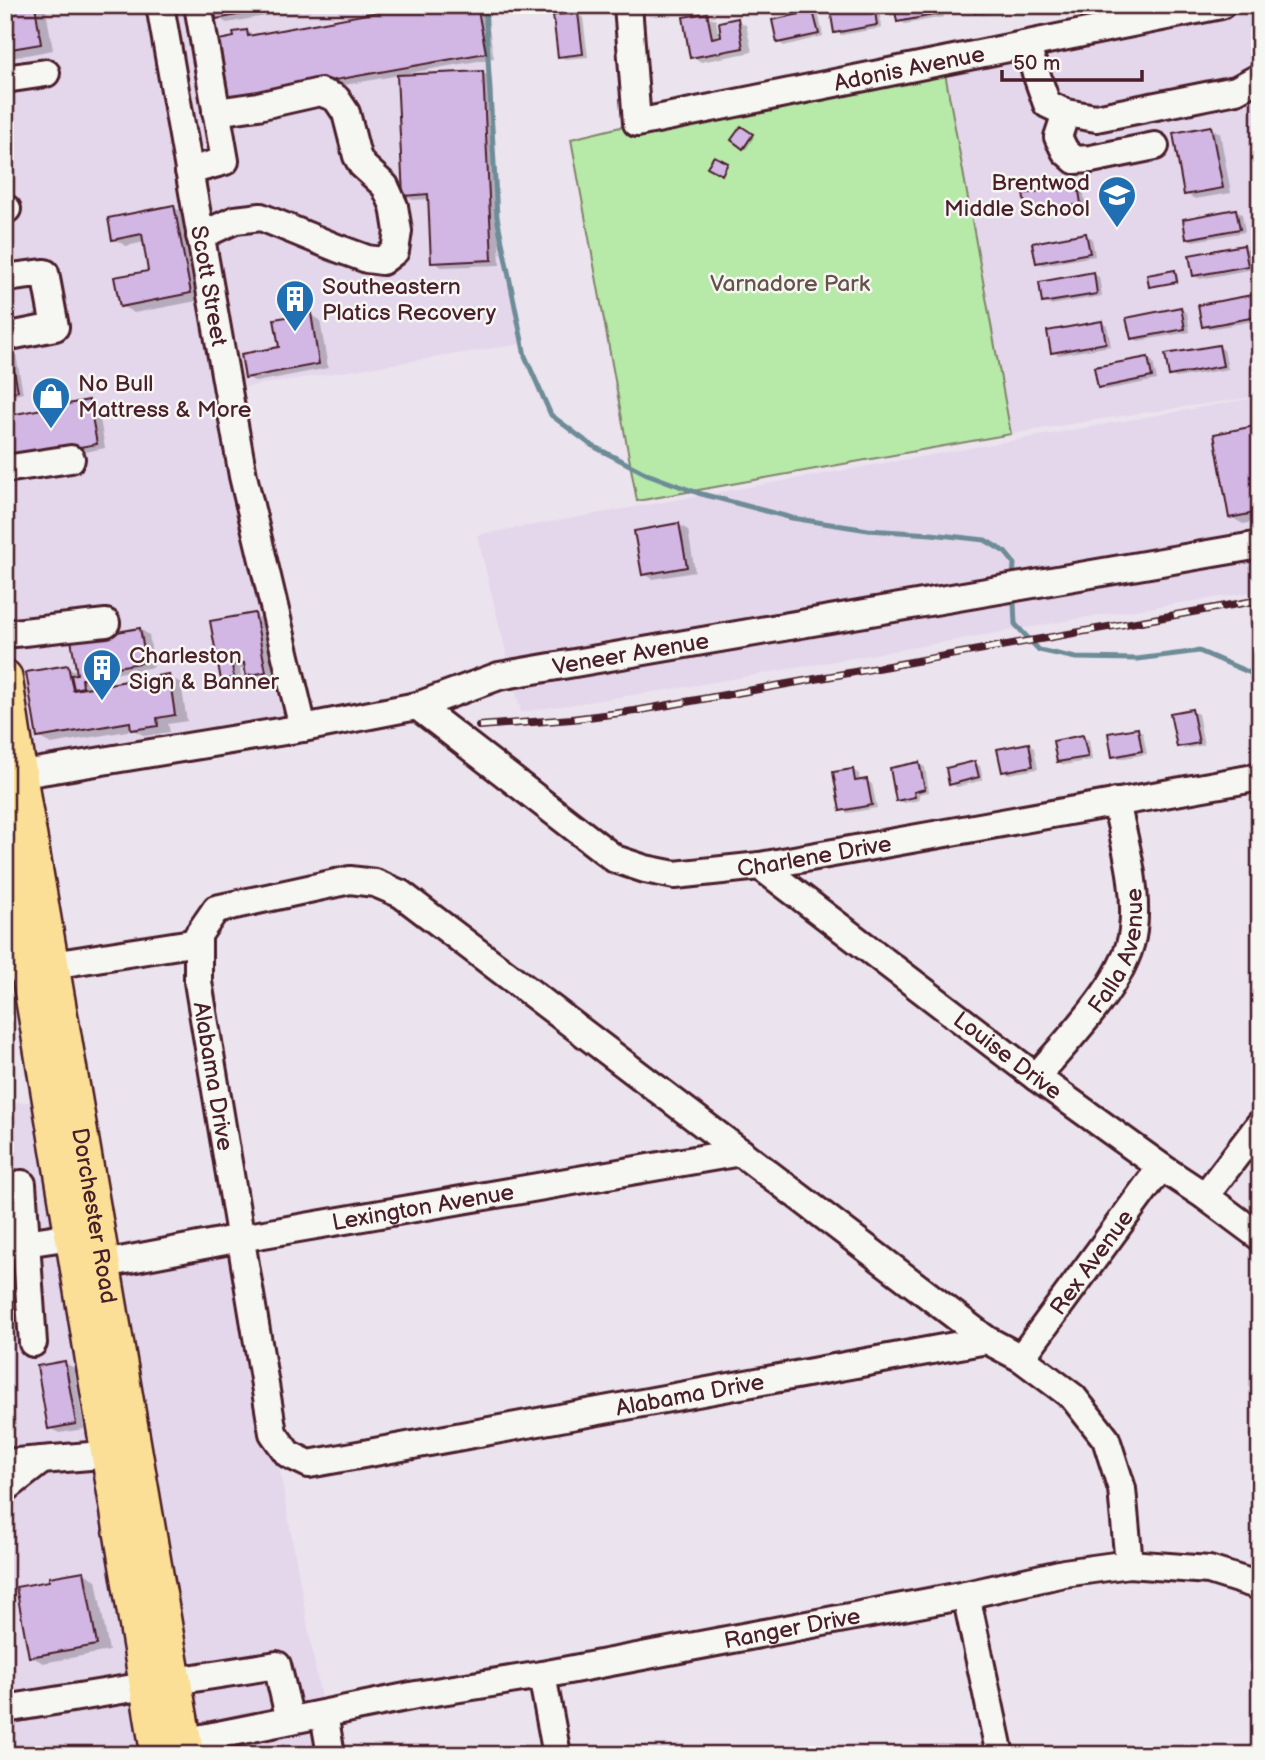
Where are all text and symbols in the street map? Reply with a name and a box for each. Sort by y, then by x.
scale bar [1002,38,1142,82]
street label: Adonis Avenue [832,40,987,98]
text: 50 m [1013,51,1060,76]
place label: Brentwod Middle School [944,169,1090,223]
school or university icon: Brentwod Middle School [1096,174,1138,229]
street label: Scott Street [184,223,233,348]
park label: Varnadore Park [710,270,871,298]
place label: Southeastern Platics Recovery [322,273,497,327]
building icon: Southeastern Platics Recovery [274,278,316,333]
place label: No Bull Mattress & More [78,370,251,424]
shop icon: No Bull Mattress & More [30,375,72,430]
street label: Veneer Avenue [551,627,711,682]
place label: Charleston Sign & Banner [129,642,280,696]
building icon: Charleston Sign & Banner [81,647,123,702]
street label: Charlene Drive [736,830,894,883]
street label: Falla Avenue [1083,887,1149,1019]
street label: Alabama Drive [187,1000,239,1153]
street label: Louise Drive [948,1006,1067,1106]
street label: Dorchester Road [65,1126,123,1306]
street label: Lexington Avenue [330,1178,516,1237]
street label: Rex Avenue [1044,1204,1140,1321]
street label: Alabama Drive [614,1368,767,1423]
street label: Ranger Drive [722,1602,863,1655]

